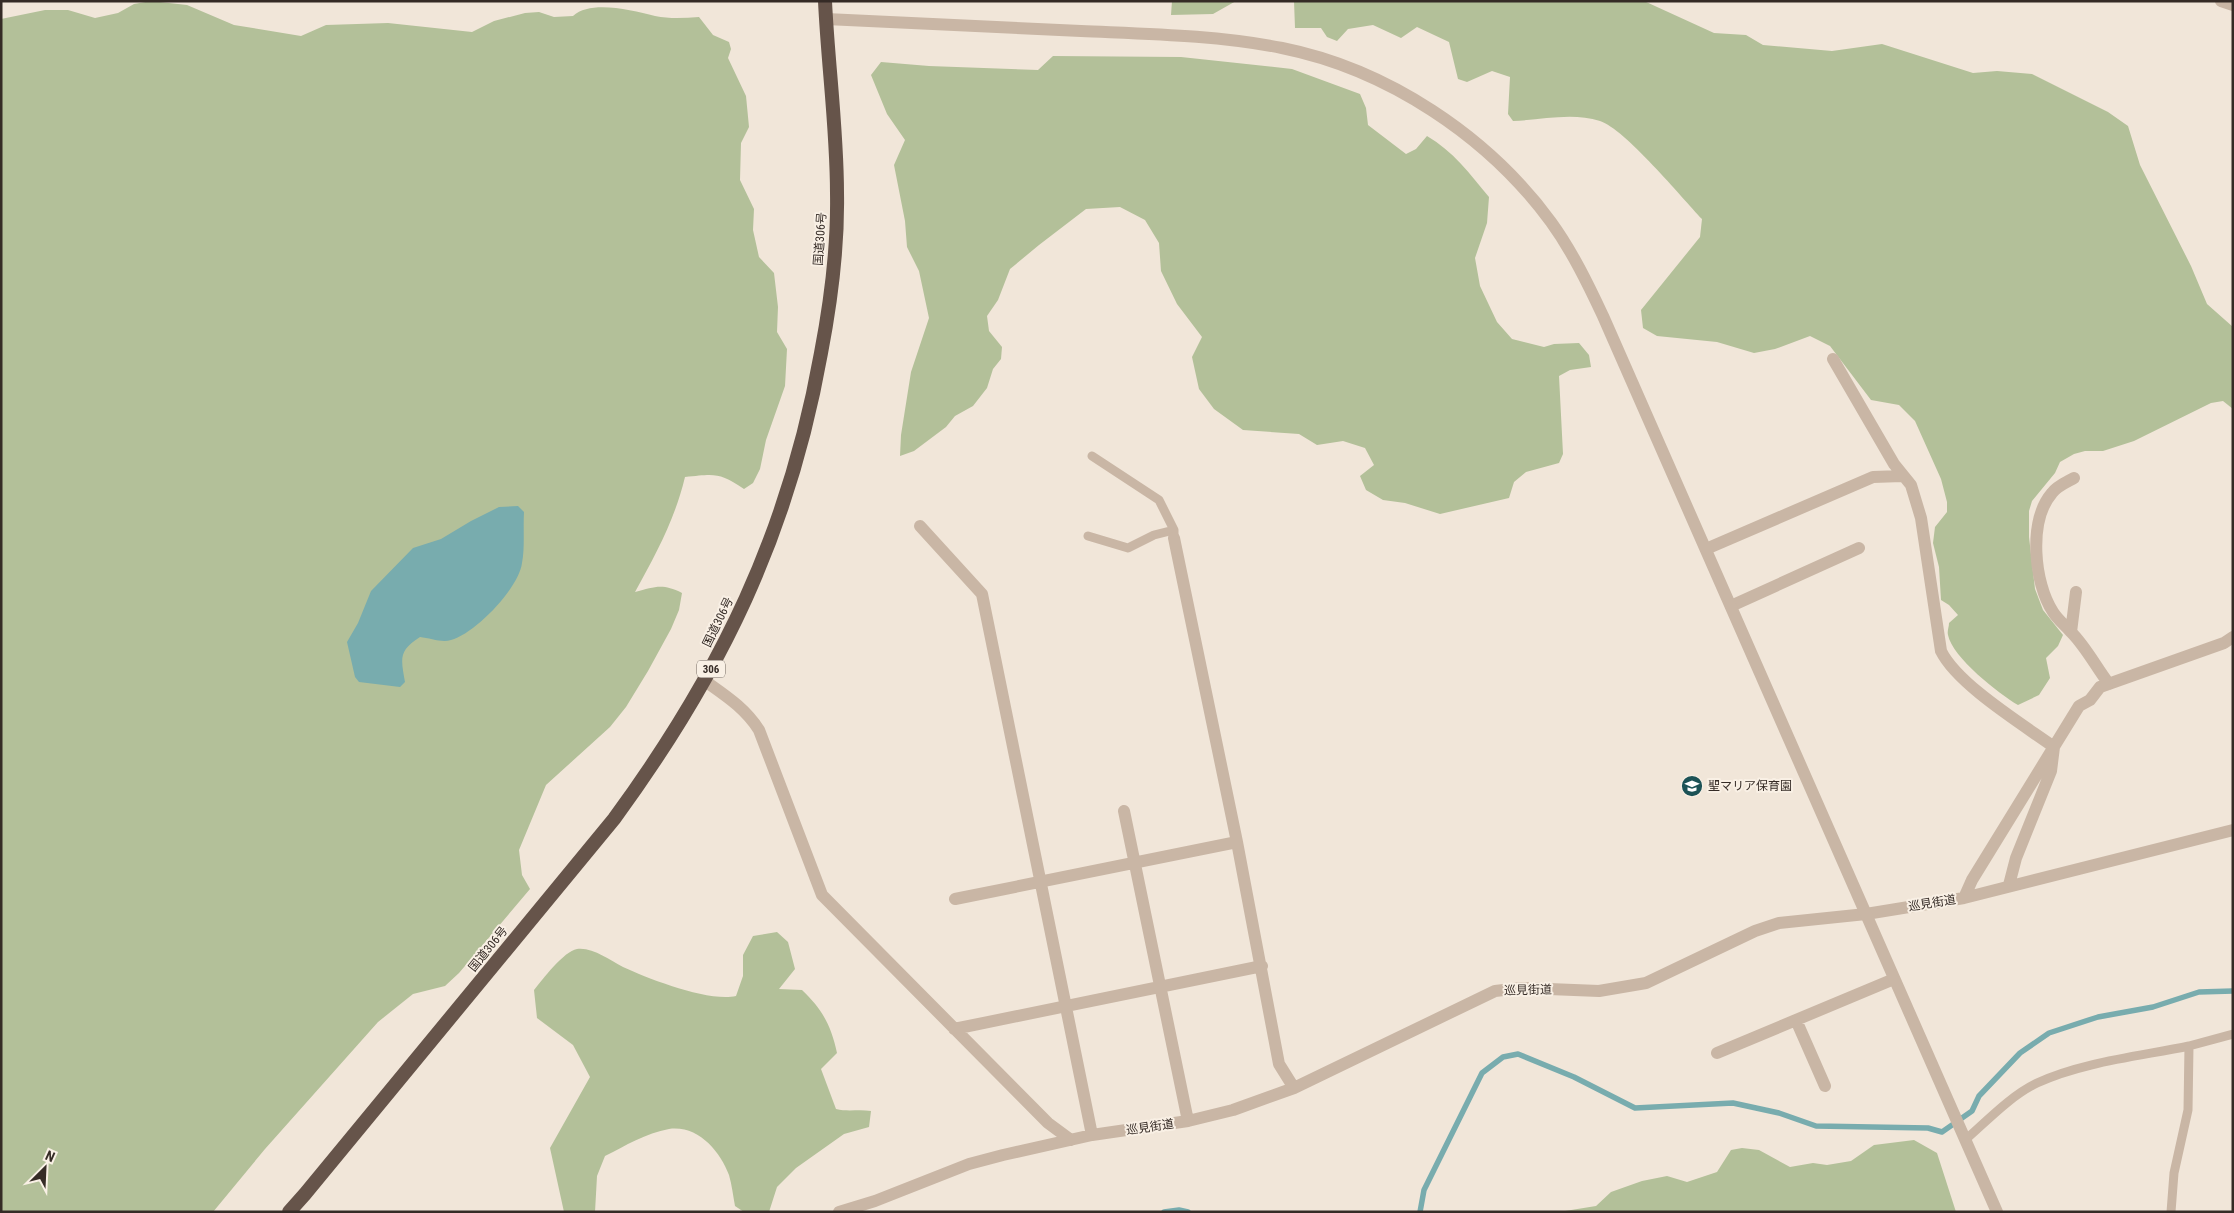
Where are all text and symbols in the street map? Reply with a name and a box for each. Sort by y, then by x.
street label: 国道306号 [811,212,829,266]
street label: 国道306号 [700,595,736,649]
road number: 306 [697,661,725,678]
school or university icon: 聖マリア保育園 [1680,774,1704,798]
place label: 聖マリア保育園 [1708,779,1792,793]
street label: 巡見街道 [1907,892,1957,914]
street label: 国道306号 [466,924,510,974]
street label: 巡見街道 [1504,983,1552,997]
street label: 巡見街道 [1125,1117,1175,1137]
north arrow [20,1143,70,1193]
text: N [43,1147,57,1165]

